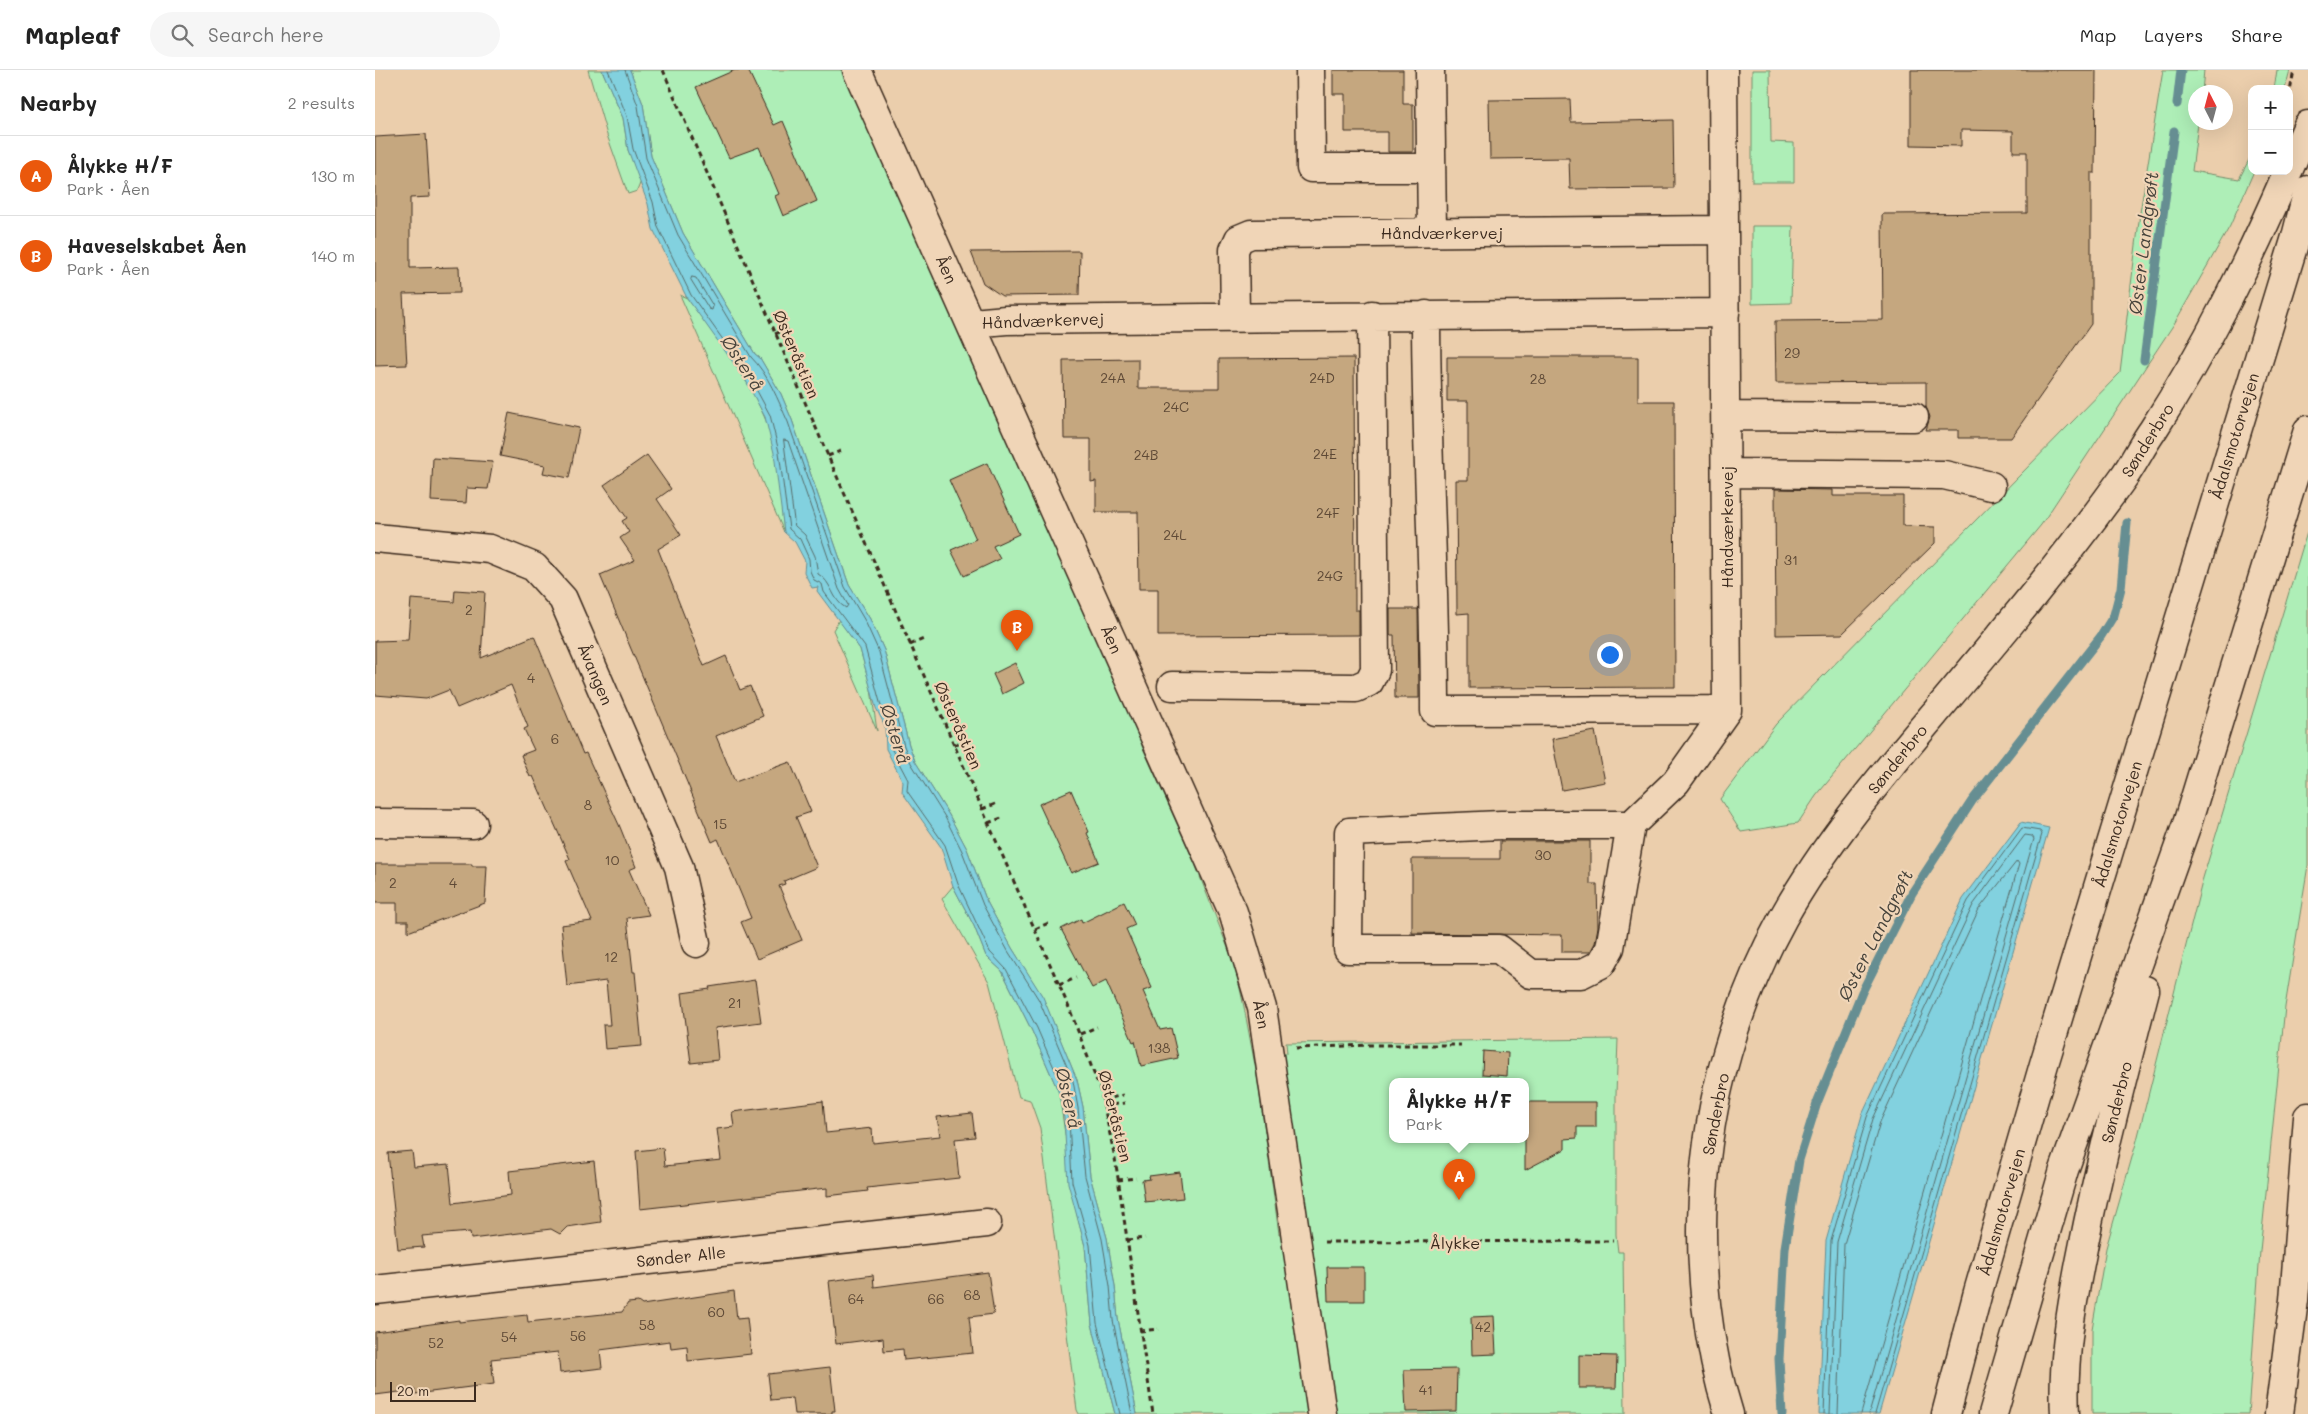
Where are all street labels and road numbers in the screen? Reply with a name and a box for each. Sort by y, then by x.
street label: Håndværkervej [1381,222,1503,243]
street label: Åen [931,251,963,287]
street label: Østeråstien [769,307,825,401]
street label: Håndværkervej [982,307,1104,333]
street label: Ådalsmotorvejen [2205,370,2263,502]
street label: Sønderbro [2116,399,2178,481]
street label: Håndværkervej [1716,466,1737,588]
street label: Åen [1096,621,1128,657]
street label: Åvangen [574,640,618,708]
street label: Østeråstien [930,678,988,772]
street label: Sønderbro [1863,720,1931,798]
street label: Ådalsmotorvejen [2088,758,2146,890]
street label: Åen [1249,998,1275,1030]
street label: Sønderbro [2096,1059,2136,1145]
street label: Østeråstien [1094,1068,1138,1164]
street label: Sønderbro [1697,1071,1733,1157]
street label: Ådalsmotorvejen [1973,1146,2029,1278]
street label: Ålykke [1430,1232,1480,1253]
street label: Sønder Alle [635,1241,727,1271]

